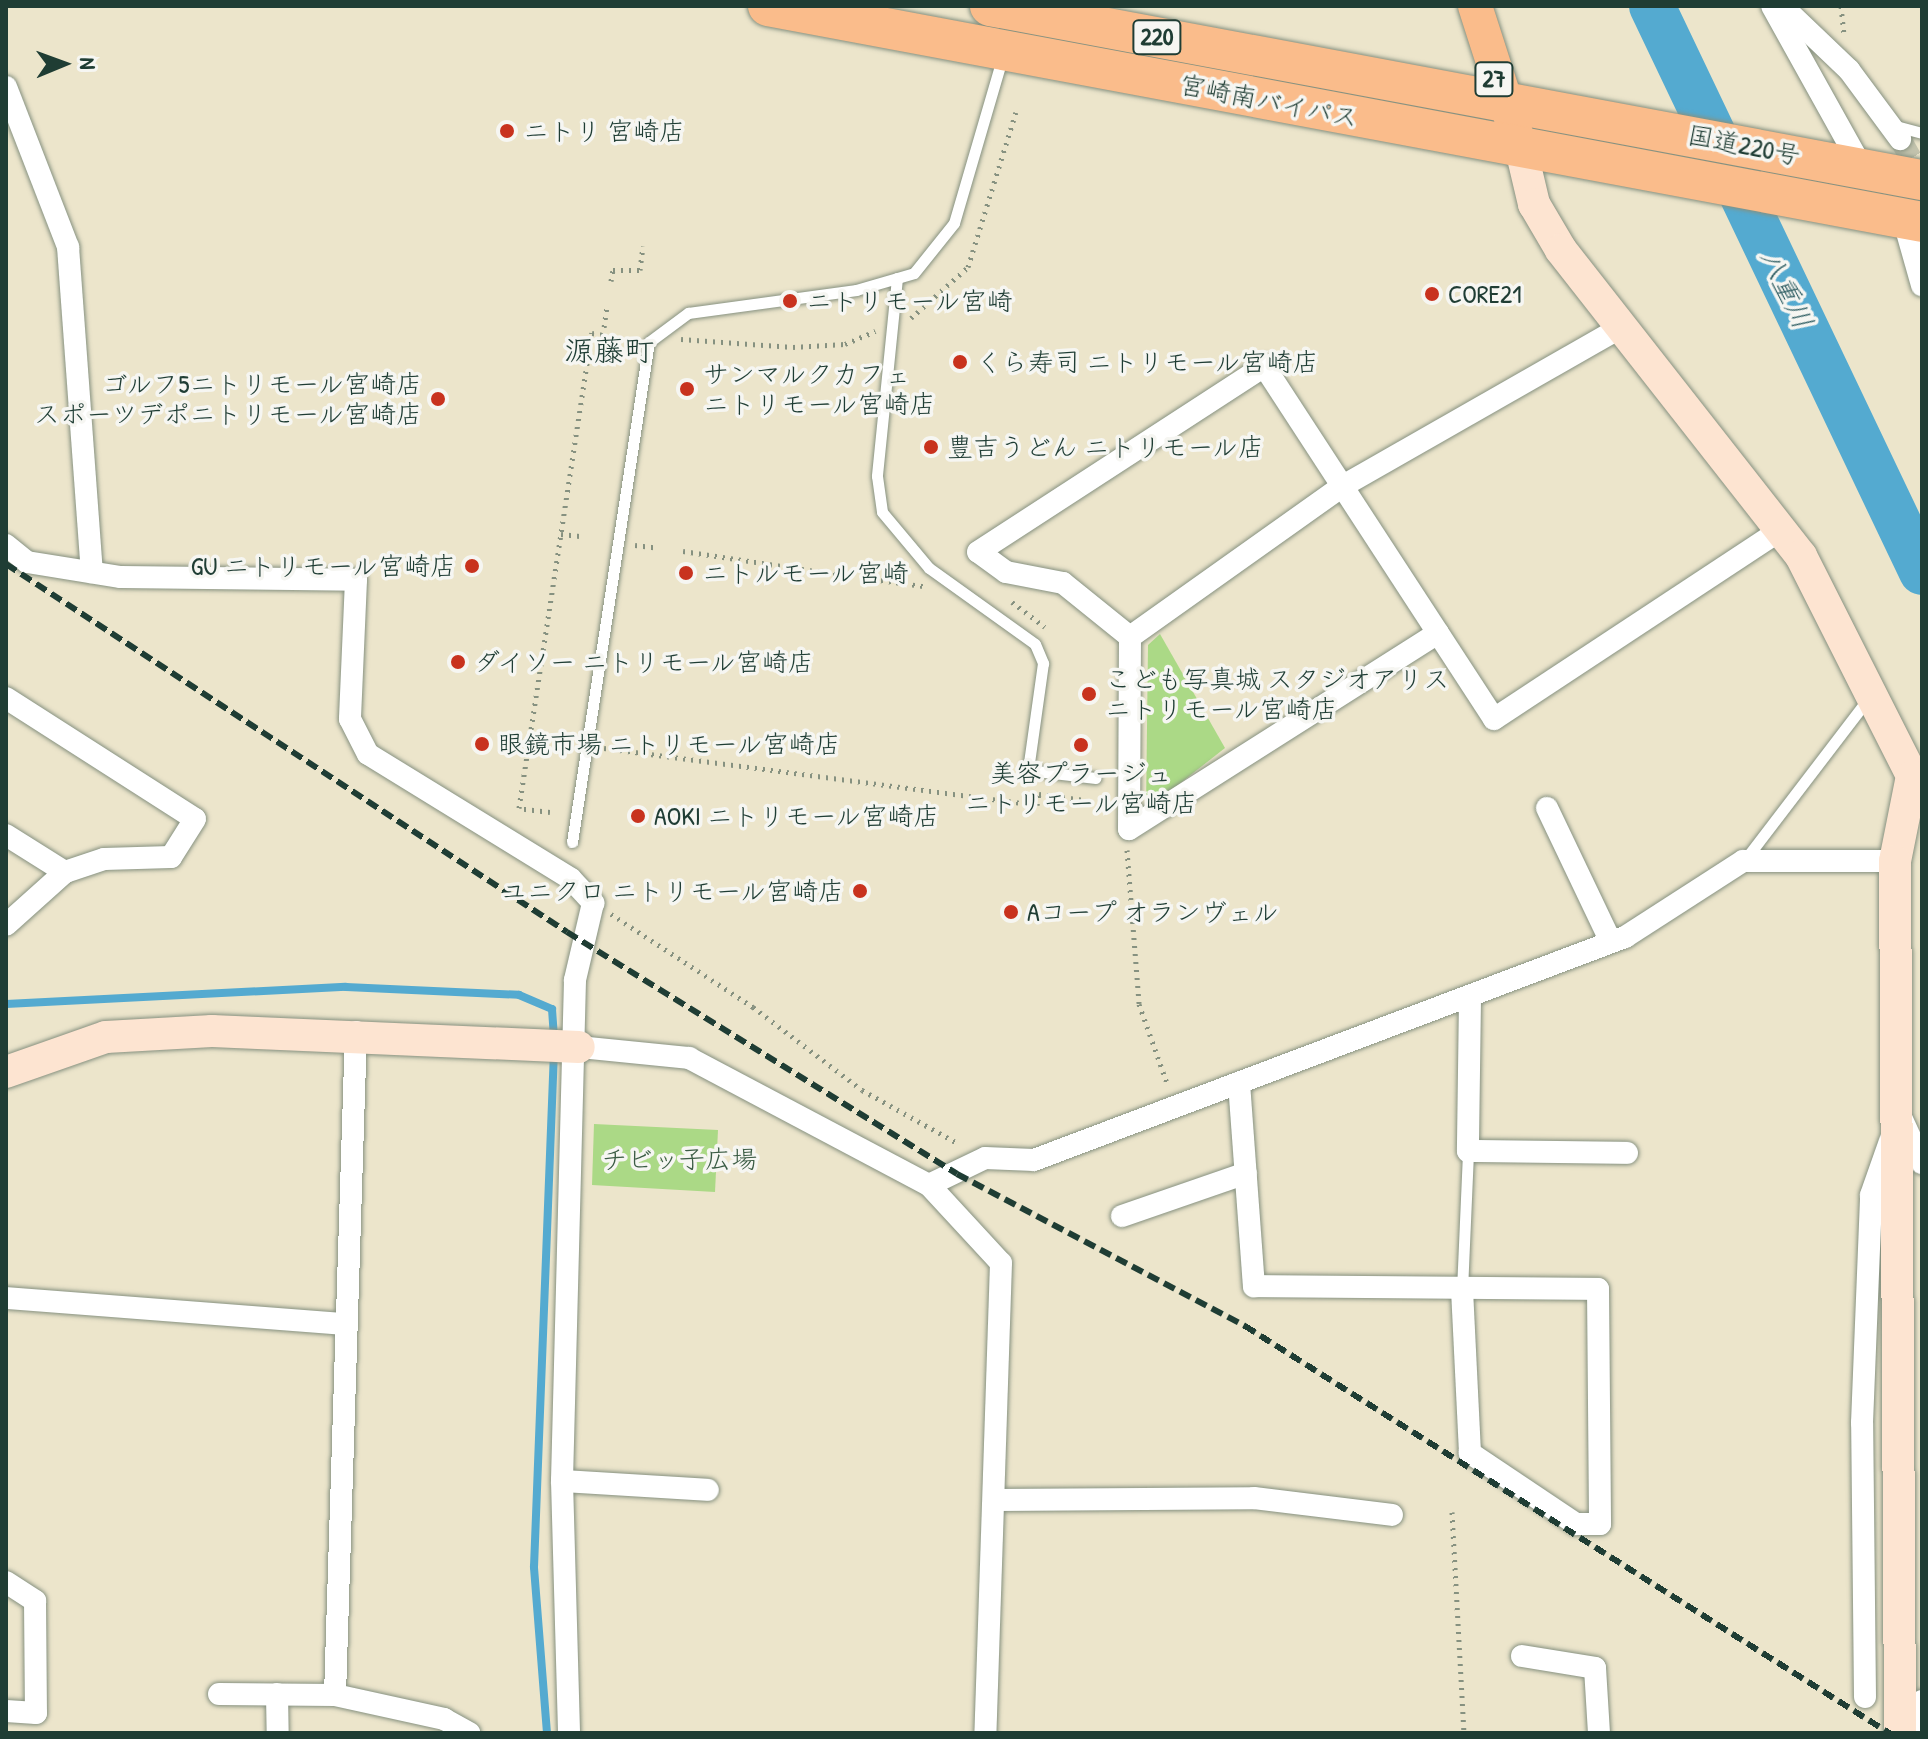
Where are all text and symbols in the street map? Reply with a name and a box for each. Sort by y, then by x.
road number: 220 [1131,17,1183,57]
north arrow [24,24,104,104]
text: N [73,57,103,70]
road number: 27 [1474,59,1514,99]
street label: 宮崎南バイパス [1177,68,1361,134]
place label: ニトリ 宮崎店 [523,115,685,147]
street label: 国道220号 [1685,119,1803,171]
marker: ニトリ 宮崎店 [498,122,516,140]
water label: 八重川 [1753,244,1821,334]
place label: CORE21 [1448,278,1522,310]
place label: ニトリモール宮崎 [806,285,1014,317]
marker: CORE21 [1423,285,1441,303]
marker: ニトリモール宮崎 [781,292,799,310]
district label: 源藤町 [564,332,654,368]
place label: くら寿司 ニトリモール宮崎店 [976,346,1320,378]
marker: くら寿司 ニトリモール宮崎店 [951,353,969,371]
place label: サンマルクカフェ ニトリモール宮崎店 [703,358,937,420]
place label: ゴルフ5ニトリモール宮崎店 スポーツデポニトリモール宮崎店 [32,368,422,430]
marker: サンマルクカフェ ニトリモール宮崎店 [678,380,696,398]
marker: ゴルフ5ニトリモール宮崎店 スポーツデポニトリモール宮崎店 [429,390,447,408]
place label: 豊吉うどん ニトリモール店 [947,431,1265,463]
marker: 豊吉うどん ニトリモール店 [922,438,940,456]
place label: GU ニトリモール宮崎店 [189,550,456,582]
marker: GU ニトリモール宮崎店 [463,557,481,575]
place label: ニトルモール宮崎 [702,557,910,589]
marker: ニトルモール宮崎 [677,564,695,582]
place label: ダイソー ニトリモール宮崎店 [474,646,818,678]
marker: ダイソー ニトリモール宮崎店 [449,653,467,671]
place label: こども写真城 スタジオアリス ニトリモール宮崎店 [1105,663,1449,724]
marker: こども写真城 スタジオアリス ニトリモール宮崎店 [1080,685,1098,703]
place label: 眼鏡市場 ニトリモール宮崎店 [498,728,842,760]
marker: 眼鏡市場 ニトリモール宮崎店 [473,735,491,753]
marker: 美容プラージュ ニトリモール宮崎店 [1072,736,1090,754]
place label: 美容プラージュ ニトリモール宮崎店 [964,757,1198,818]
place label: AOKI ニトリモール宮崎店 [654,800,941,832]
marker: AOKI ニトリモール宮崎店 [629,807,647,825]
place label: ユニクロ ニトリモール宮崎店 [500,875,844,907]
marker: ユニクロ ニトリモール宮崎店 [851,882,869,900]
place label: Aコープ オランヴェル [1027,896,1280,928]
marker: Aコープ オランヴェル [1002,903,1020,921]
park label: チビッ子広場 [601,1143,757,1175]

